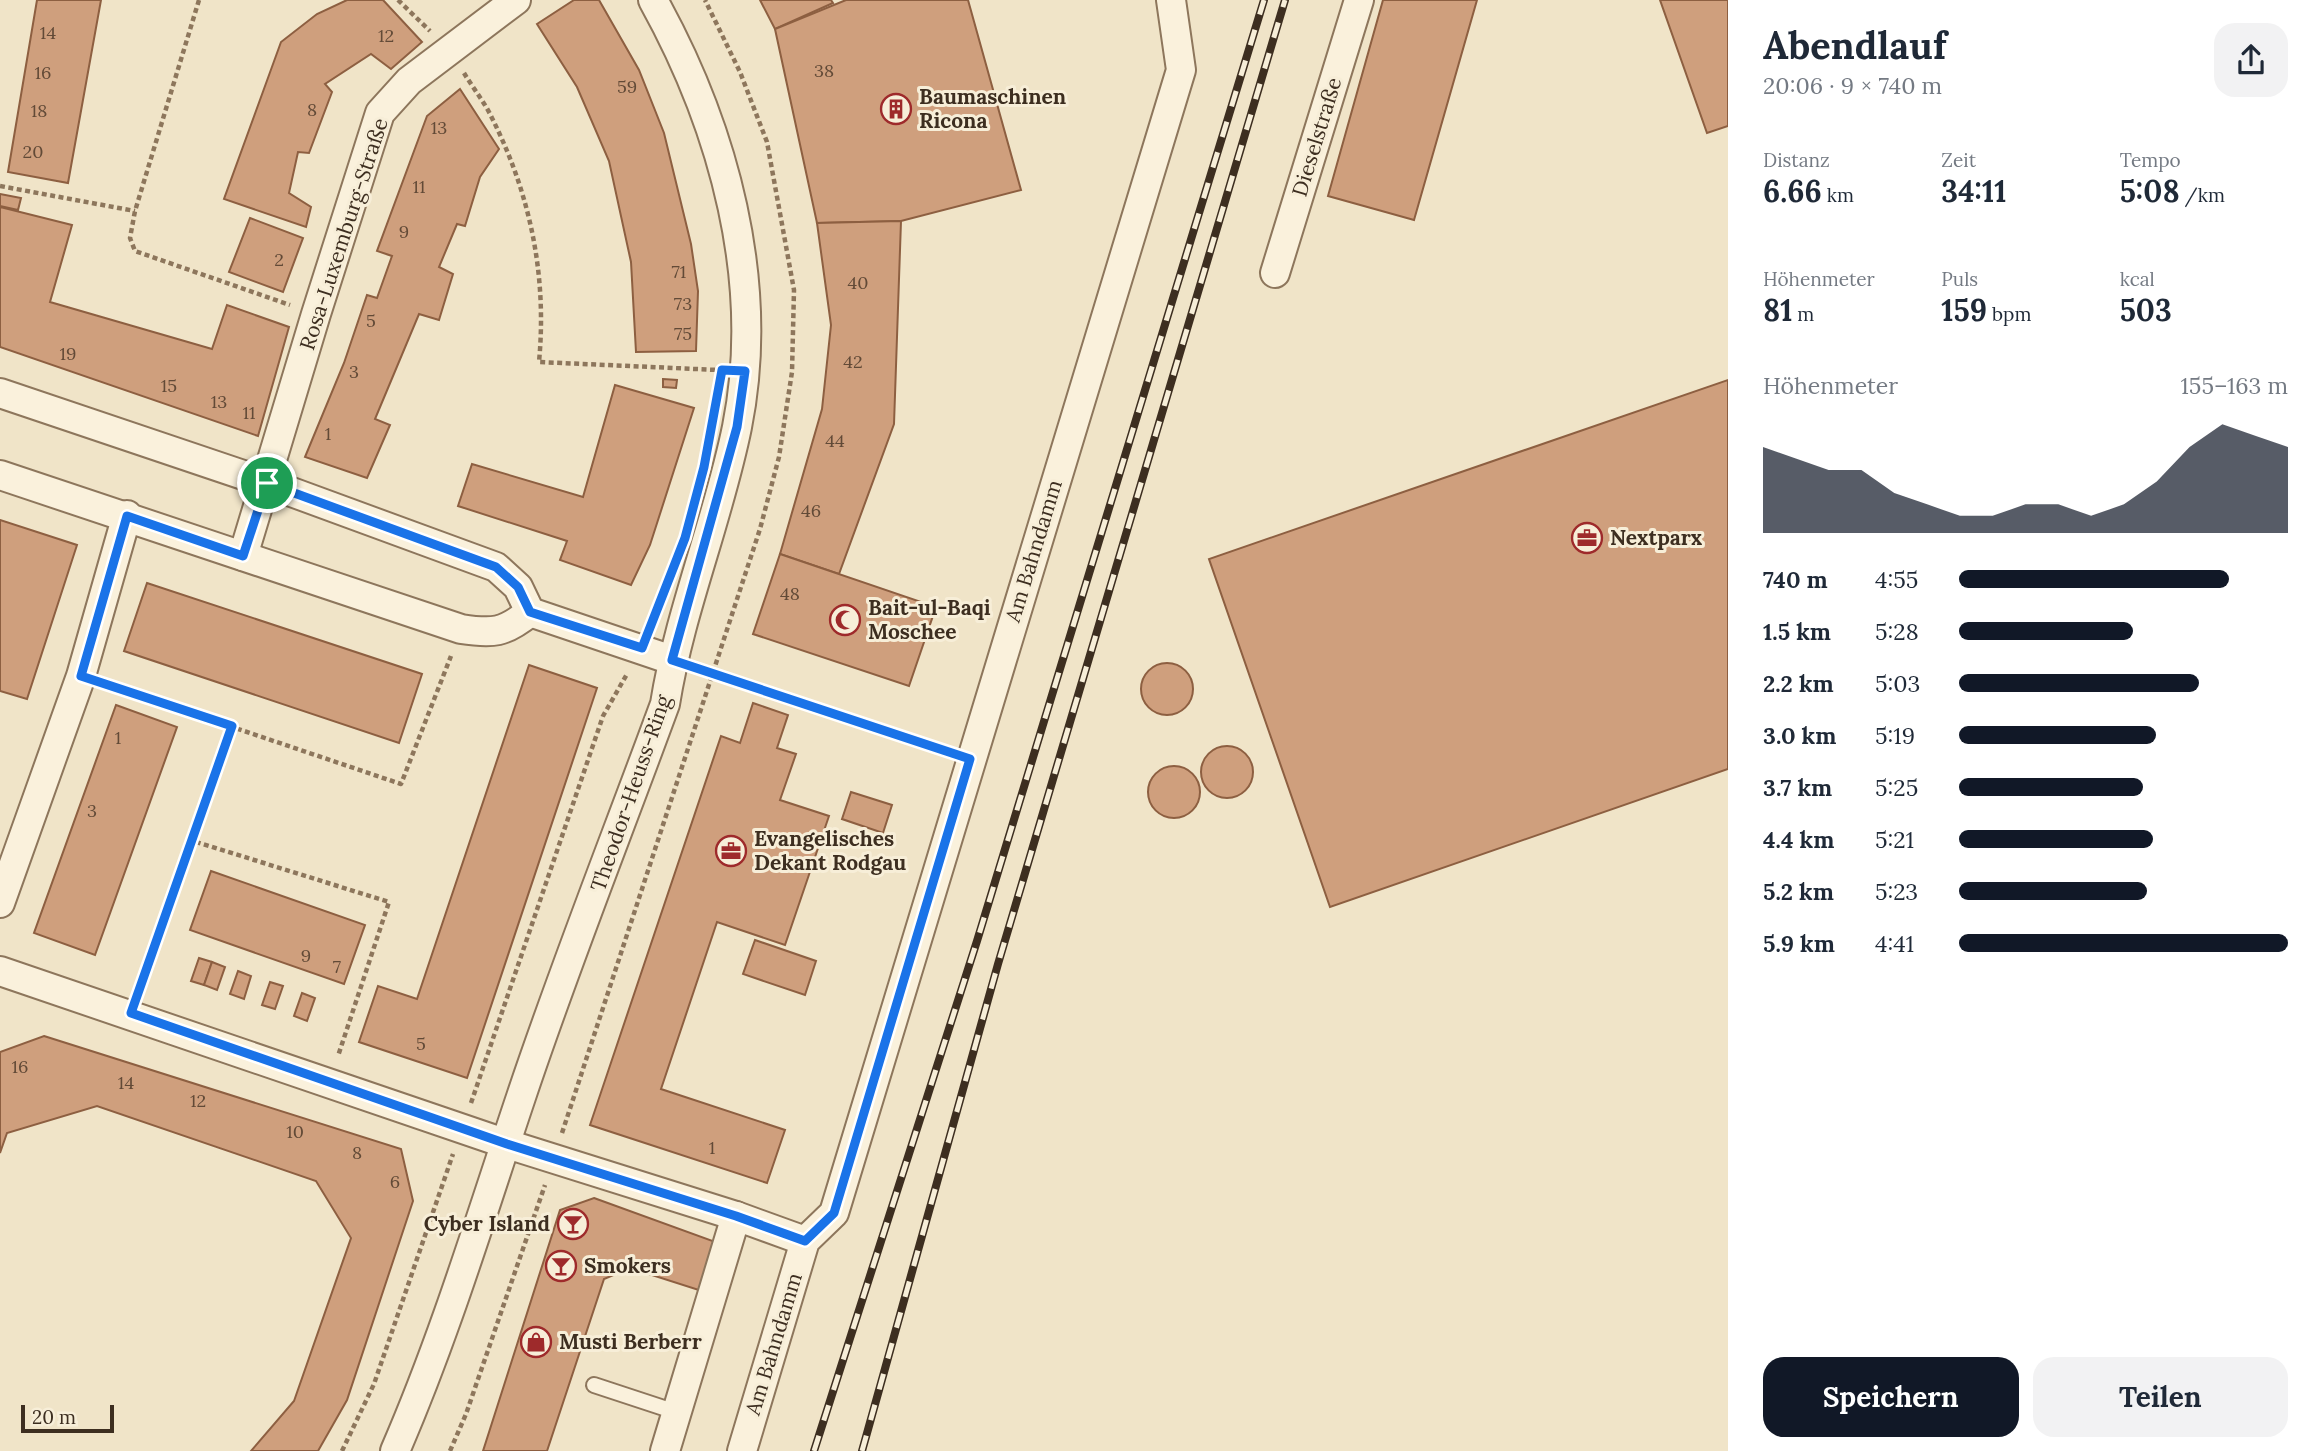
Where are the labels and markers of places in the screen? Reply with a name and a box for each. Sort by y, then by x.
place label: Baumaschinen Ricona [919,83,1066,134]
building icon: Baumaschinen Ricona [879,92,913,126]
pin [237,453,297,513]
office icon: Nextparx [1570,521,1604,555]
place label: Nextparx [1610,524,1703,551]
place label: Bait-ul-Baqi Moschee [868,594,991,645]
mosque icon: Bait-ul-Baqi Moschee [828,603,862,637]
place label: Evangelisches Dekant Rodgau [754,825,906,876]
office icon: Evangelisches Dekant Rodgau [714,834,748,868]
bar icon: Cyber Island [556,1207,590,1241]
place label: Cyber Island [424,1210,550,1237]
bar icon: Smokers [544,1249,578,1283]
place label: Smokers [584,1252,671,1279]
shop icon: Musti Berberr [519,1325,553,1359]
place label: Musti Berberr [559,1328,702,1355]

